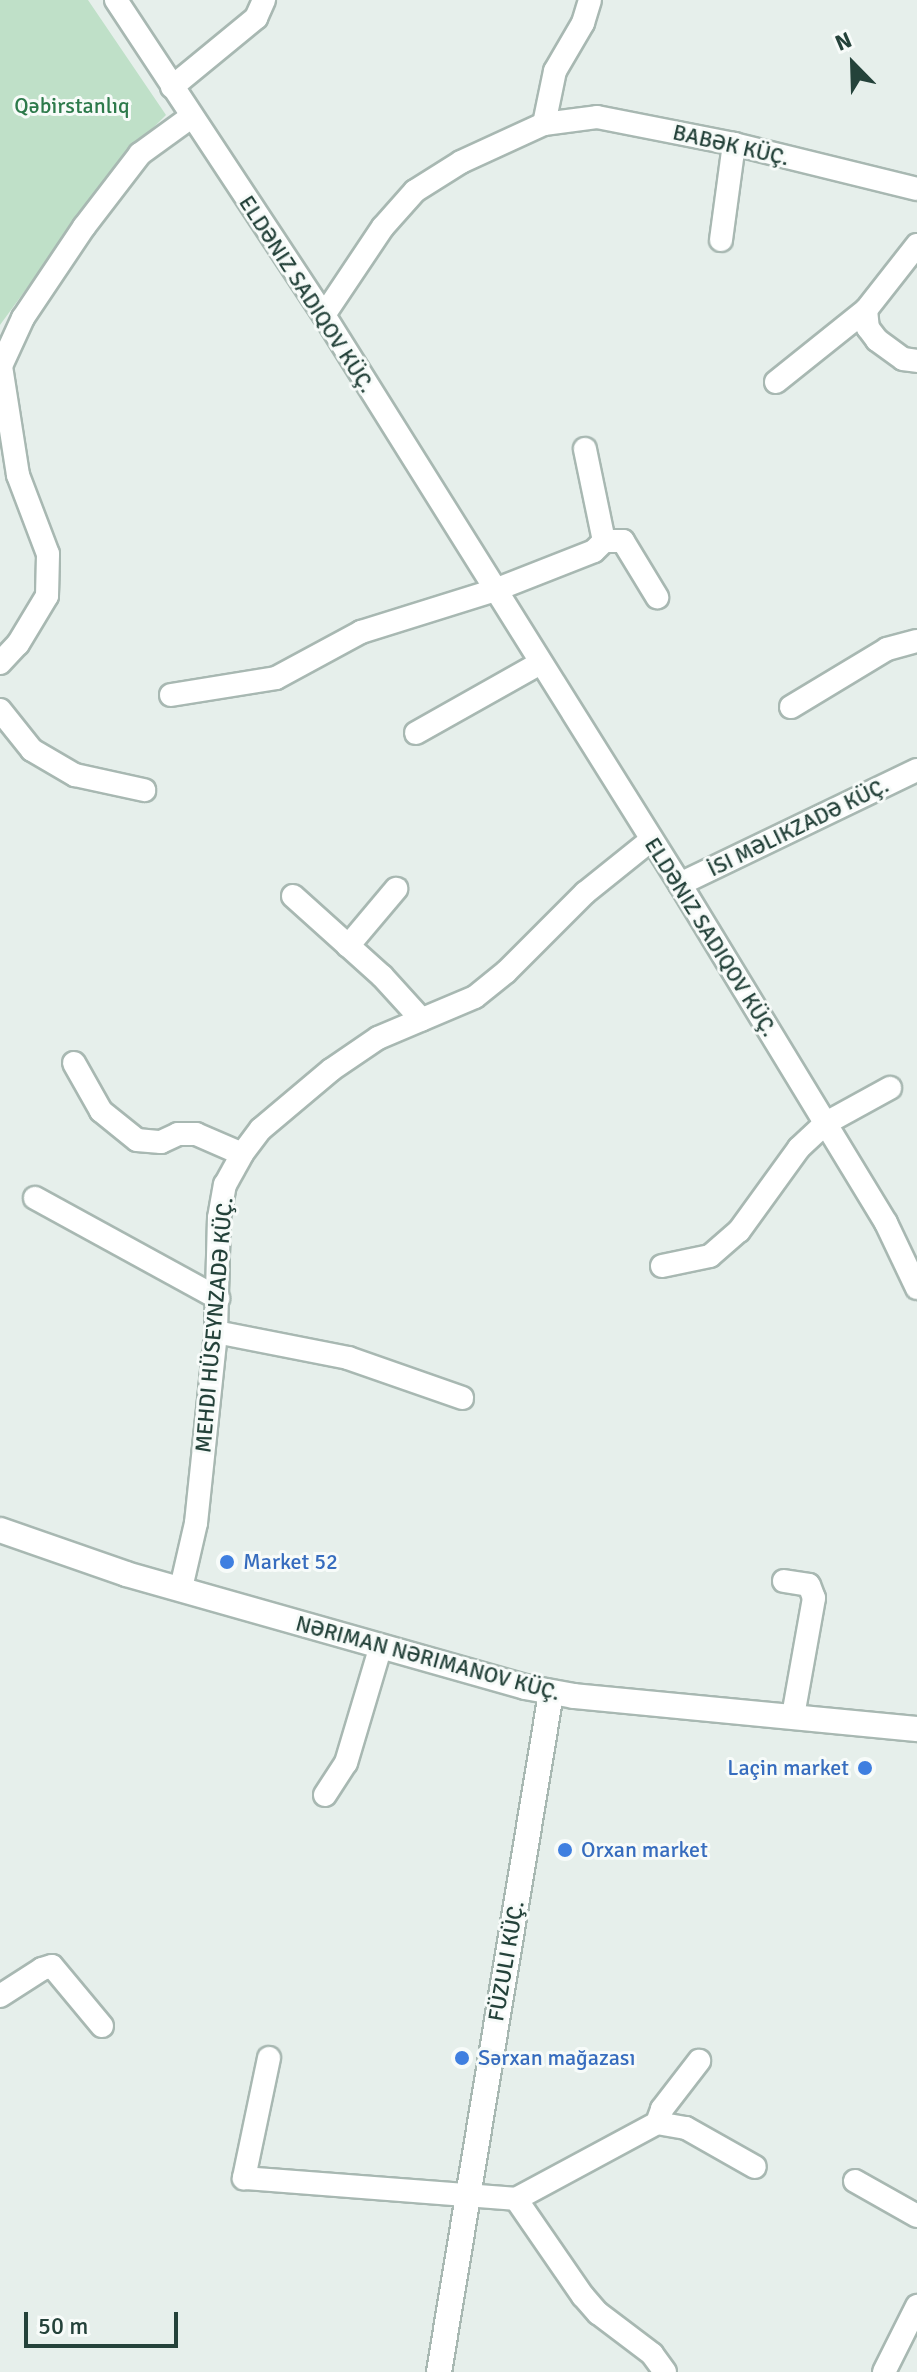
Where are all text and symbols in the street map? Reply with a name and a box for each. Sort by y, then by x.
north arrow [813,24,893,104]
text: N [831,26,856,57]
park label: Qəbirstanlıq [14,93,130,119]
street label: BABƏK KÜÇ. [670,119,792,171]
street label: ELDƏNIZ SADIQOV KÜÇ. [233,191,381,397]
street label: İSI MƏLIKZADƏ KÜÇ. [703,772,893,882]
street label: ELDƏNIZ SADIQOV KÜÇ. [639,833,783,1041]
street label: MEHDI HÜSEYNZADƏ KÜÇ. [190,1196,238,1454]
place label: Market 52 [243,1549,338,1575]
marker: Market 52 [218,1553,236,1571]
street label: NƏRIMAN NƏRIMANOV KÜÇ. [293,1610,563,1706]
place label: Laçin market [727,1755,849,1781]
marker: Laçin market [856,1759,874,1777]
place label: Orxan market [581,1837,708,1863]
marker: Orxan market [556,1841,574,1859]
street label: FÜZULI KÜÇ. [482,1899,530,2023]
place label: Sərxan mağazası [478,2045,635,2071]
marker: Sərxan mağazası [453,2049,471,2067]
scale bar [28,2296,182,2346]
text: 50 m [38,2311,88,2341]

